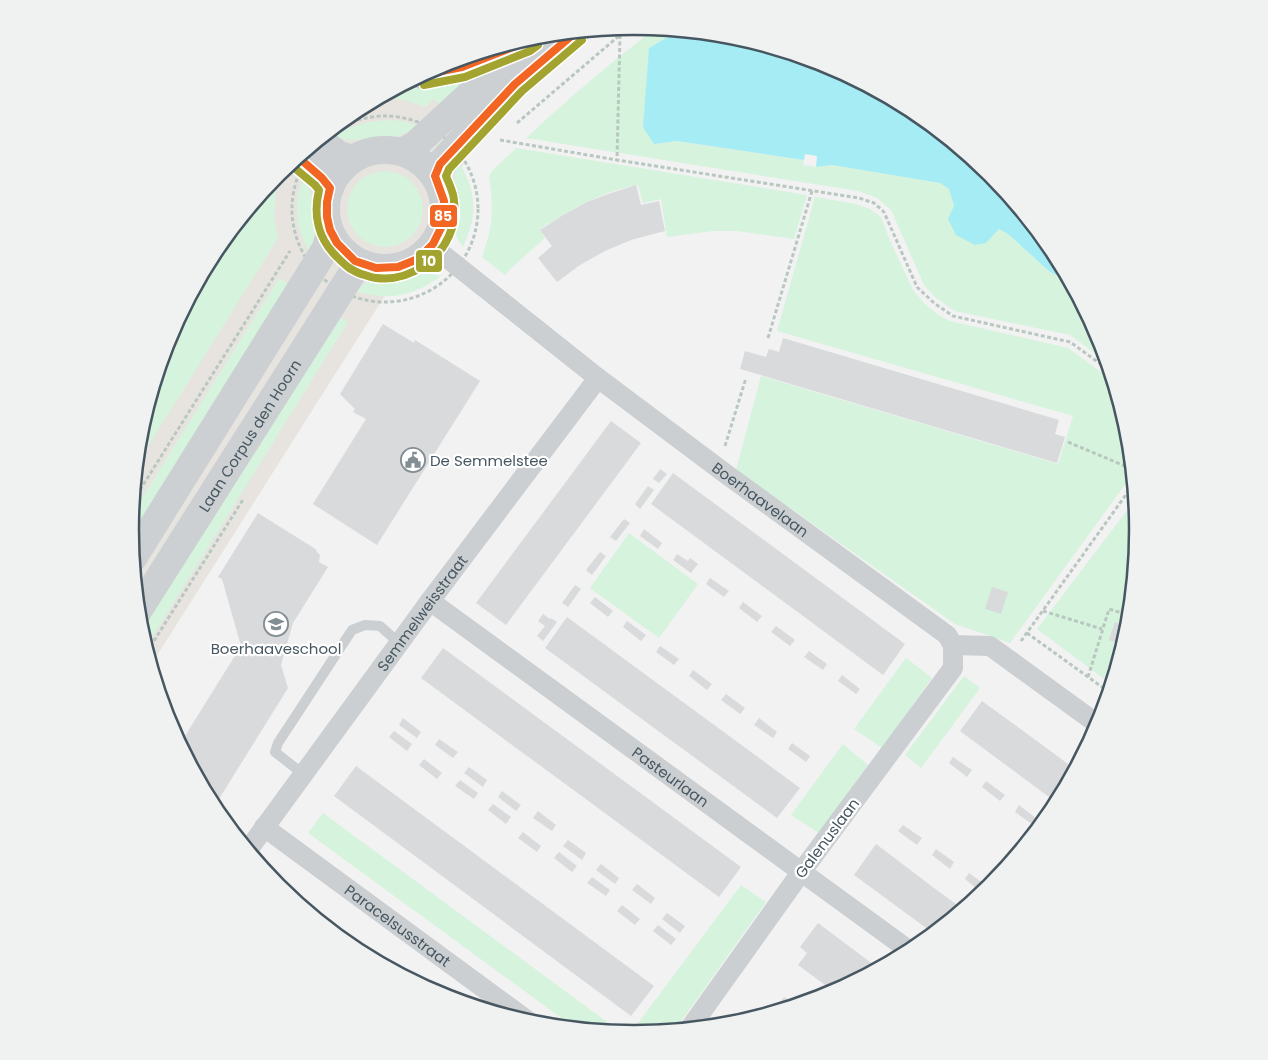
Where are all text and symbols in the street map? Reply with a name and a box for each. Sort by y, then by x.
line badge: 85 [429,204,458,228]
text: 85 [434,206,452,226]
line badge: 10 [415,249,443,273]
text: 10 [422,251,436,271]
street label: Laan Corpus den Hoorn [193,355,306,516]
public building icon: De Semmelstee [400,447,426,473]
place label: De Semmelstee [430,450,548,471]
street label: Boerhaavelaan [708,457,813,542]
street label: Semmelweisstraat [372,550,472,675]
school or university icon: Boerhaaveschool [263,611,289,637]
place label: Boerhaaveschool [211,638,341,659]
street label: Pasteurlaan [628,741,713,812]
street label: Galenuslaan [790,794,864,882]
street label: Paracelsusstraat [341,879,455,971]

